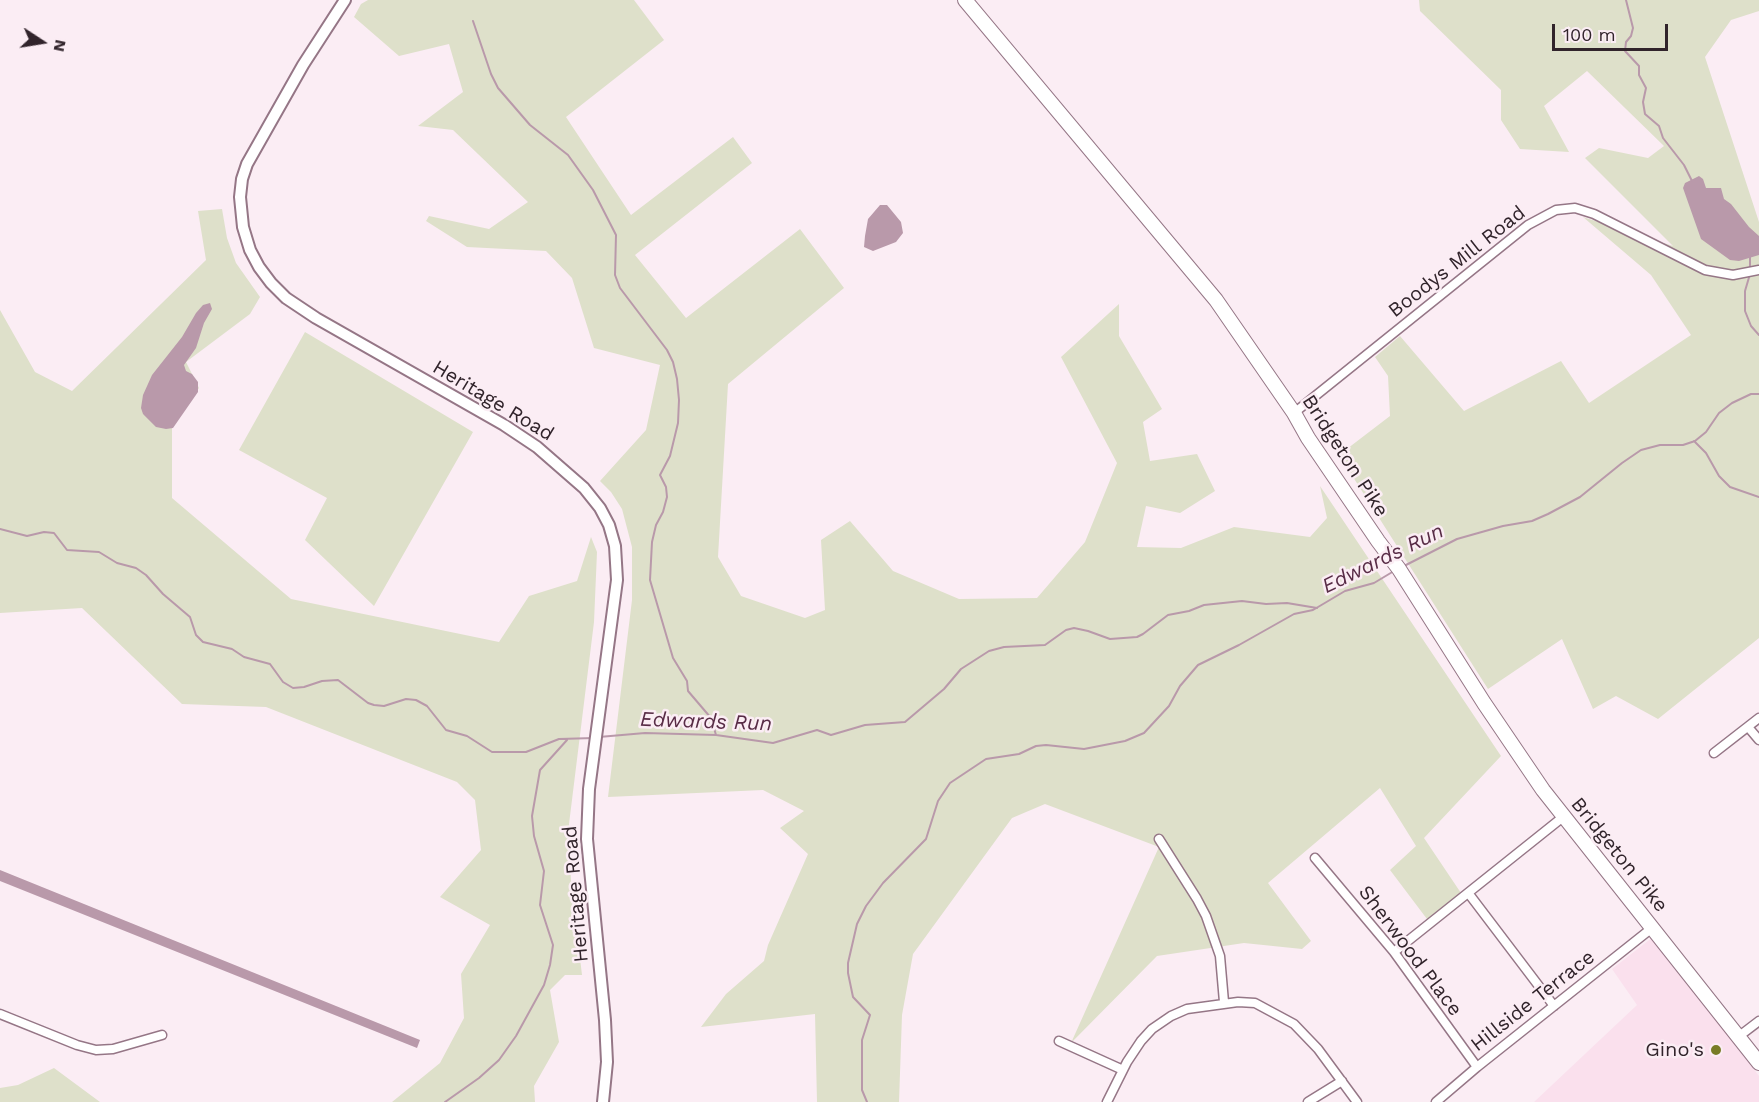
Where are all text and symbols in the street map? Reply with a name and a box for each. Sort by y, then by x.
north arrow [12,12,72,72]
scale bar [1555,12,1670,50]
text: 100 m [1563,24,1616,45]
text: N [50,38,71,54]
street label: Boodys Mill Road [1384,201,1530,323]
street label: Heritage Road [428,355,558,447]
street label: Bridgeton Pike [1297,391,1393,521]
water label: Edwards Run [1318,519,1448,599]
water label: Edwards Run [639,707,773,737]
street label: Bridgeton Pike [1565,793,1673,917]
street label: Heritage Road [558,825,594,963]
street label: Sherwood Place [1353,881,1467,1021]
street label: Hillside Terrace [1466,945,1600,1057]
place label: Gino's [1645,1038,1704,1062]
marker: Gino's [1709,1043,1723,1057]

